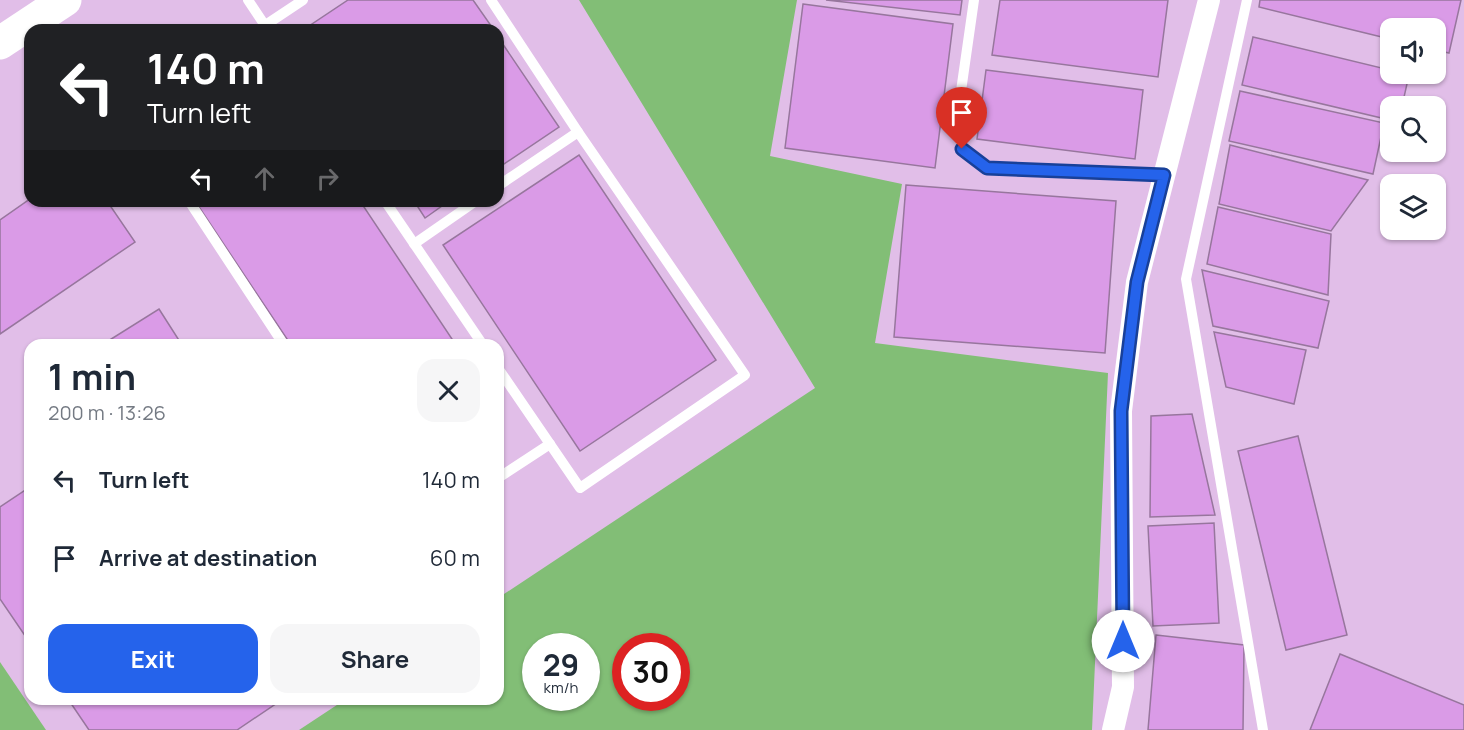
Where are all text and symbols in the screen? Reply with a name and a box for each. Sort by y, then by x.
map controls [1380,18,1446,240]
button: sound [1380,18,1446,84]
text: 140 m [147,39,265,97]
icon: left [48,48,126,126]
pin [936,87,987,149]
text: Turn left [147,94,251,131]
icon: arrive [945,96,978,129]
button: search [1380,96,1446,162]
icon: left [185,162,218,195]
icon: ahead [248,162,281,195]
icon: right [311,162,344,195]
button: layers [1380,174,1446,240]
text: 1 min [48,352,136,401]
button: close [417,359,480,422]
text: 200 m · 13:26 [48,399,166,426]
icon: left [48,464,81,497]
text: Turn left [99,465,189,495]
text: 140 m [422,465,480,495]
icon: arrive [48,542,81,575]
text: Arrive at destination [99,543,317,573]
text: 60 m [430,543,480,573]
position arrow [1091,609,1155,673]
button: Exit [48,624,258,693]
button: Share [270,624,480,693]
speed limit sign: 30 [612,633,690,711]
text: 29 [543,644,579,685]
text: km/h [544,677,578,698]

